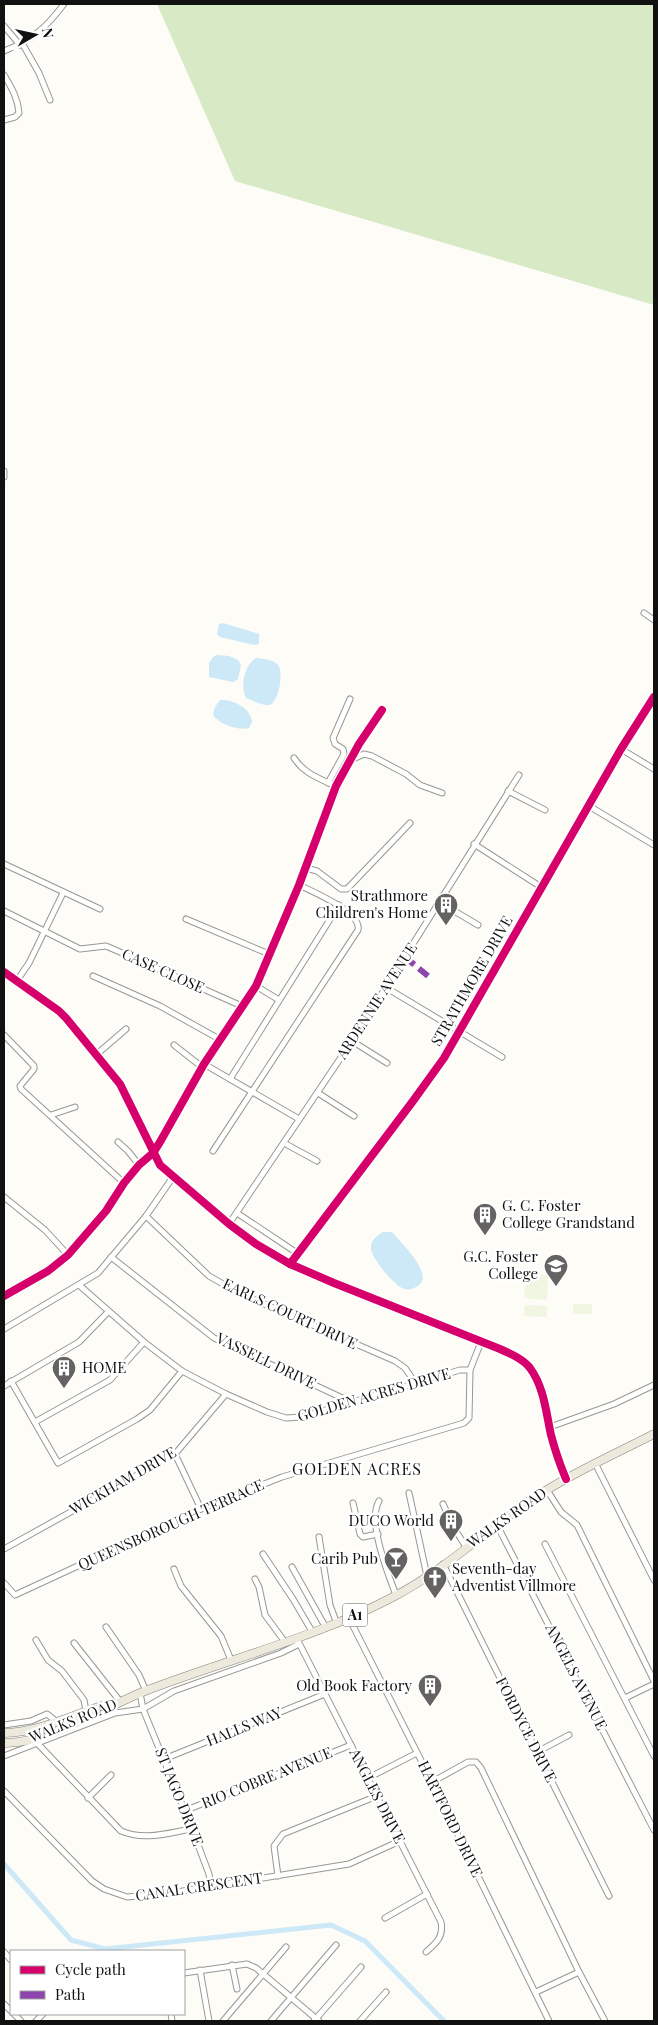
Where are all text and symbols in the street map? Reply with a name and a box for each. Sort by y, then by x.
north arrow [10,10,60,60]
text: N [38,26,59,39]
place label: Strathmore Children's Home [316,885,428,922]
building icon: Strathmore Children's Home [433,892,459,926]
street label: STRATHMORE DRIVE [426,912,517,1049]
street label: ARDENNIE AVENUE [331,939,421,1063]
street label: CASE CLOSE [119,943,208,997]
place label: G. C. Foster College Grandstand [502,1195,635,1232]
building icon: G. C. Foster College Grandstand [472,1202,498,1236]
place label: G.C. Foster College [463,1246,538,1283]
school or university icon: G.C. Foster College [543,1253,569,1287]
street label: EARLS COURT DRIVE [220,1273,361,1353]
street label: VASSELL DRIVE [212,1327,320,1393]
building icon: HOME [51,1355,77,1389]
place label: HOME [82,1357,126,1377]
street label: GOLDEN ACRES DRIVE [295,1363,453,1425]
street label: WICKHAM DRIVE [65,1441,180,1519]
district label: GOLDEN ACRES [292,1458,422,1479]
street label: QUEENSBOROUGH TERRACE [75,1474,267,1574]
street label: WALKS ROAD [462,1482,550,1553]
building icon: DUCO World [438,1508,464,1542]
place label: DUCO World [348,1510,434,1530]
bar icon: Carib Pub [383,1546,409,1580]
place label: Carib Pub [311,1548,378,1568]
place label: Seventh-day Adventist Villmore [451,1558,576,1595]
church icon: Seventh-day Adventist Villmore [422,1565,448,1599]
road number: A1 [342,1604,368,1626]
street label: ANGELS AVENUE [541,1619,612,1733]
building icon: Old Book Factory [417,1673,443,1707]
street label: FORDYCE DRIVE [492,1674,562,1786]
place label: Old Book Factory [296,1675,412,1695]
street label: WALKS ROAD [25,1693,120,1747]
street label: HALLS WAY [203,1702,284,1750]
street label: RIO COBRE AVENUE [198,1742,335,1812]
street label: ANGLES DRIVE [345,1744,410,1846]
street label: ST JAGO DRIVE [151,1745,209,1849]
street label: HARTFORD DRIVE [414,1757,488,1880]
street label: CANAL CRESCENT [134,1867,264,1905]
legend [10,1950,185,2015]
text: Cycle path [55,1959,126,1979]
text: Path [55,1984,85,2004]

